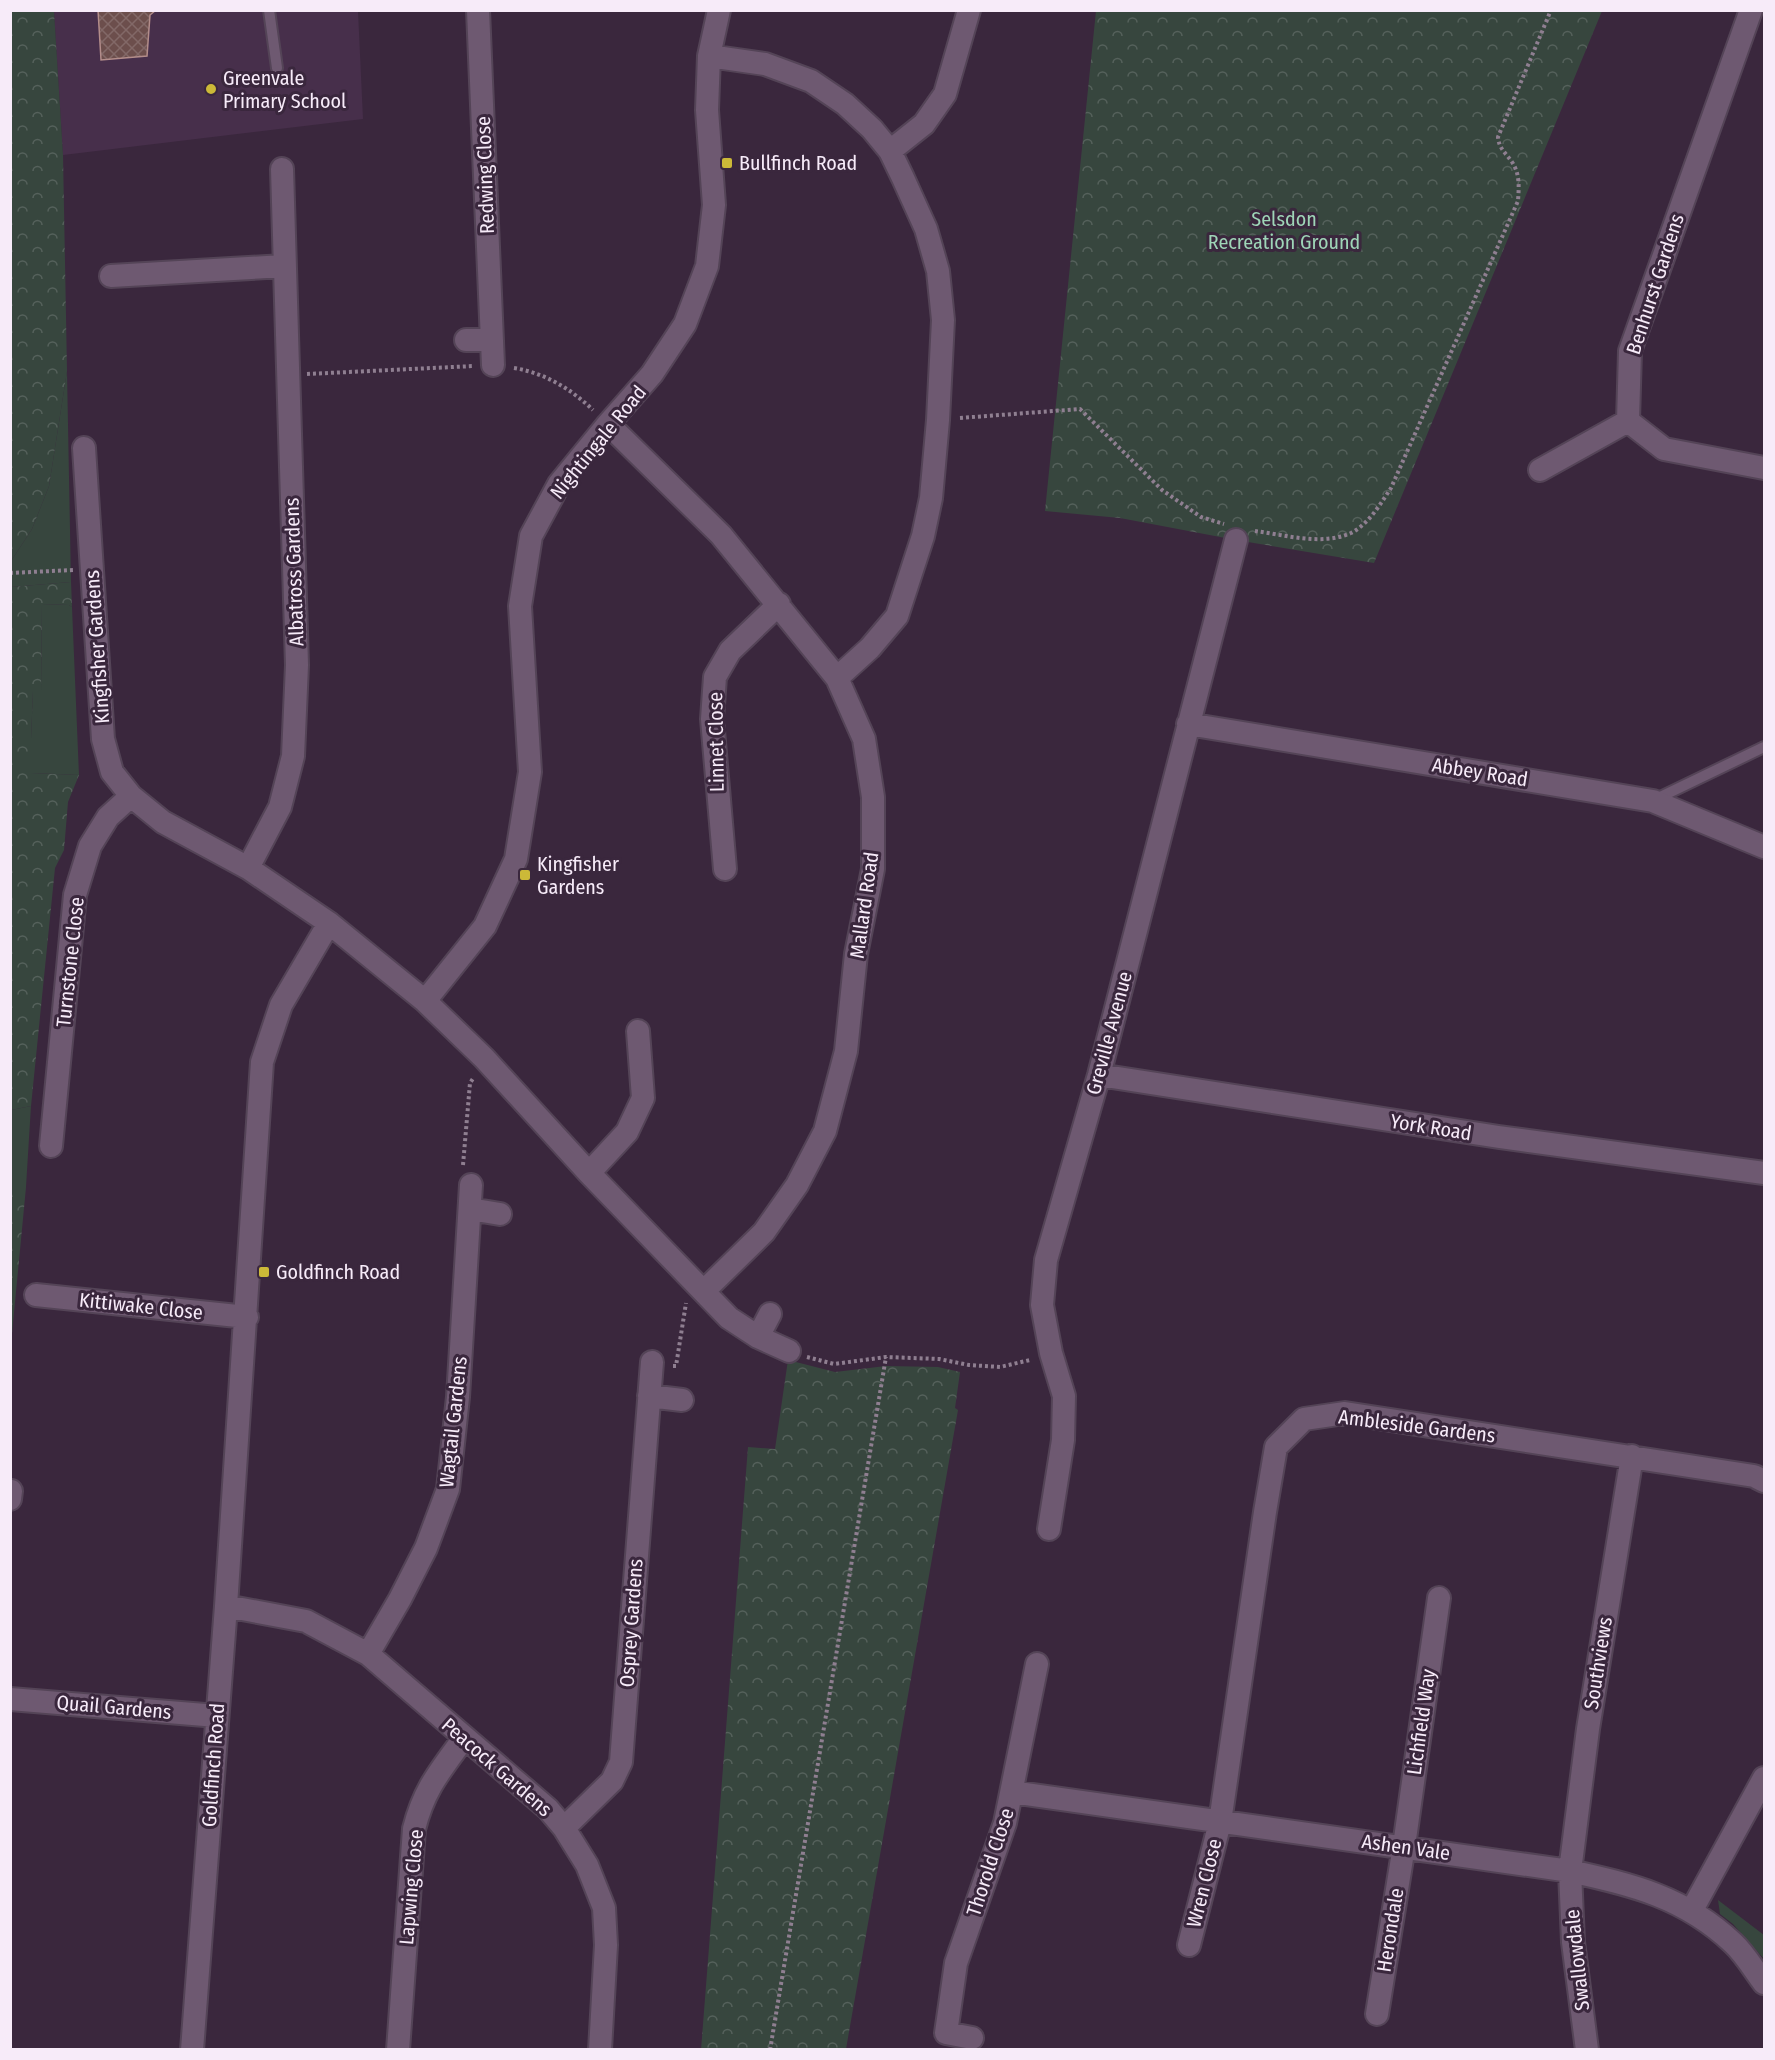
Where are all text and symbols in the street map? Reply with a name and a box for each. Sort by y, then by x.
place label: Greenvale Primary School [223,66,346,113]
marker: Greenvale Primary School [204,82,218,96]
street label: Redwing Close [471,116,499,234]
place label: Bullfinch Road [739,151,857,175]
marker: Bullfinch Road [720,156,734,170]
park label: Selsdon Recreation Ground [1208,207,1360,254]
street label: Benhurst Gardens [1621,211,1689,357]
street label: Nightingale Road [545,380,651,504]
street label: Albatross Gardens [279,497,309,647]
street label: Kingfisher Gardens [80,569,114,725]
street label: Linnet Close [703,692,729,792]
street label: Abbey Road [1430,753,1530,791]
street label: Mallard Road [845,850,883,960]
place label: Kingfisher Gardens [537,852,619,899]
marker: Kingfisher Gardens [518,868,532,882]
street label: Turnstone Close [51,896,89,1028]
street label: Greville Avenue [1081,969,1137,1097]
street label: York Road [1389,1109,1473,1145]
place label: Goldfinch Road [276,1260,400,1284]
marker: Goldfinch Road [257,1265,271,1279]
street label: Kittiwake Close [78,1288,204,1324]
street label: Wagtail Gardens [434,1355,472,1489]
street label: Ambleside Gardens [1337,1404,1497,1448]
street label: Osprey Gardens [615,1558,647,1688]
street label: Southviews [1579,1615,1617,1711]
street label: Lichfield Way [1402,1667,1440,1777]
street label: Quail Gardens [56,1690,172,1724]
street label: Goldfinch Road [197,1702,229,1828]
street label: Peacock Gardens [437,1713,557,1821]
street label: Thorold Close [961,1805,1019,1919]
street label: Lapwing Close [394,1828,428,1946]
street label: Ashen Vale [1360,1829,1452,1865]
street label: Wren Close [1181,1836,1227,1930]
street label: Herondale [1372,1886,1408,1974]
street label: Swallowdale [1560,1908,1594,2012]

